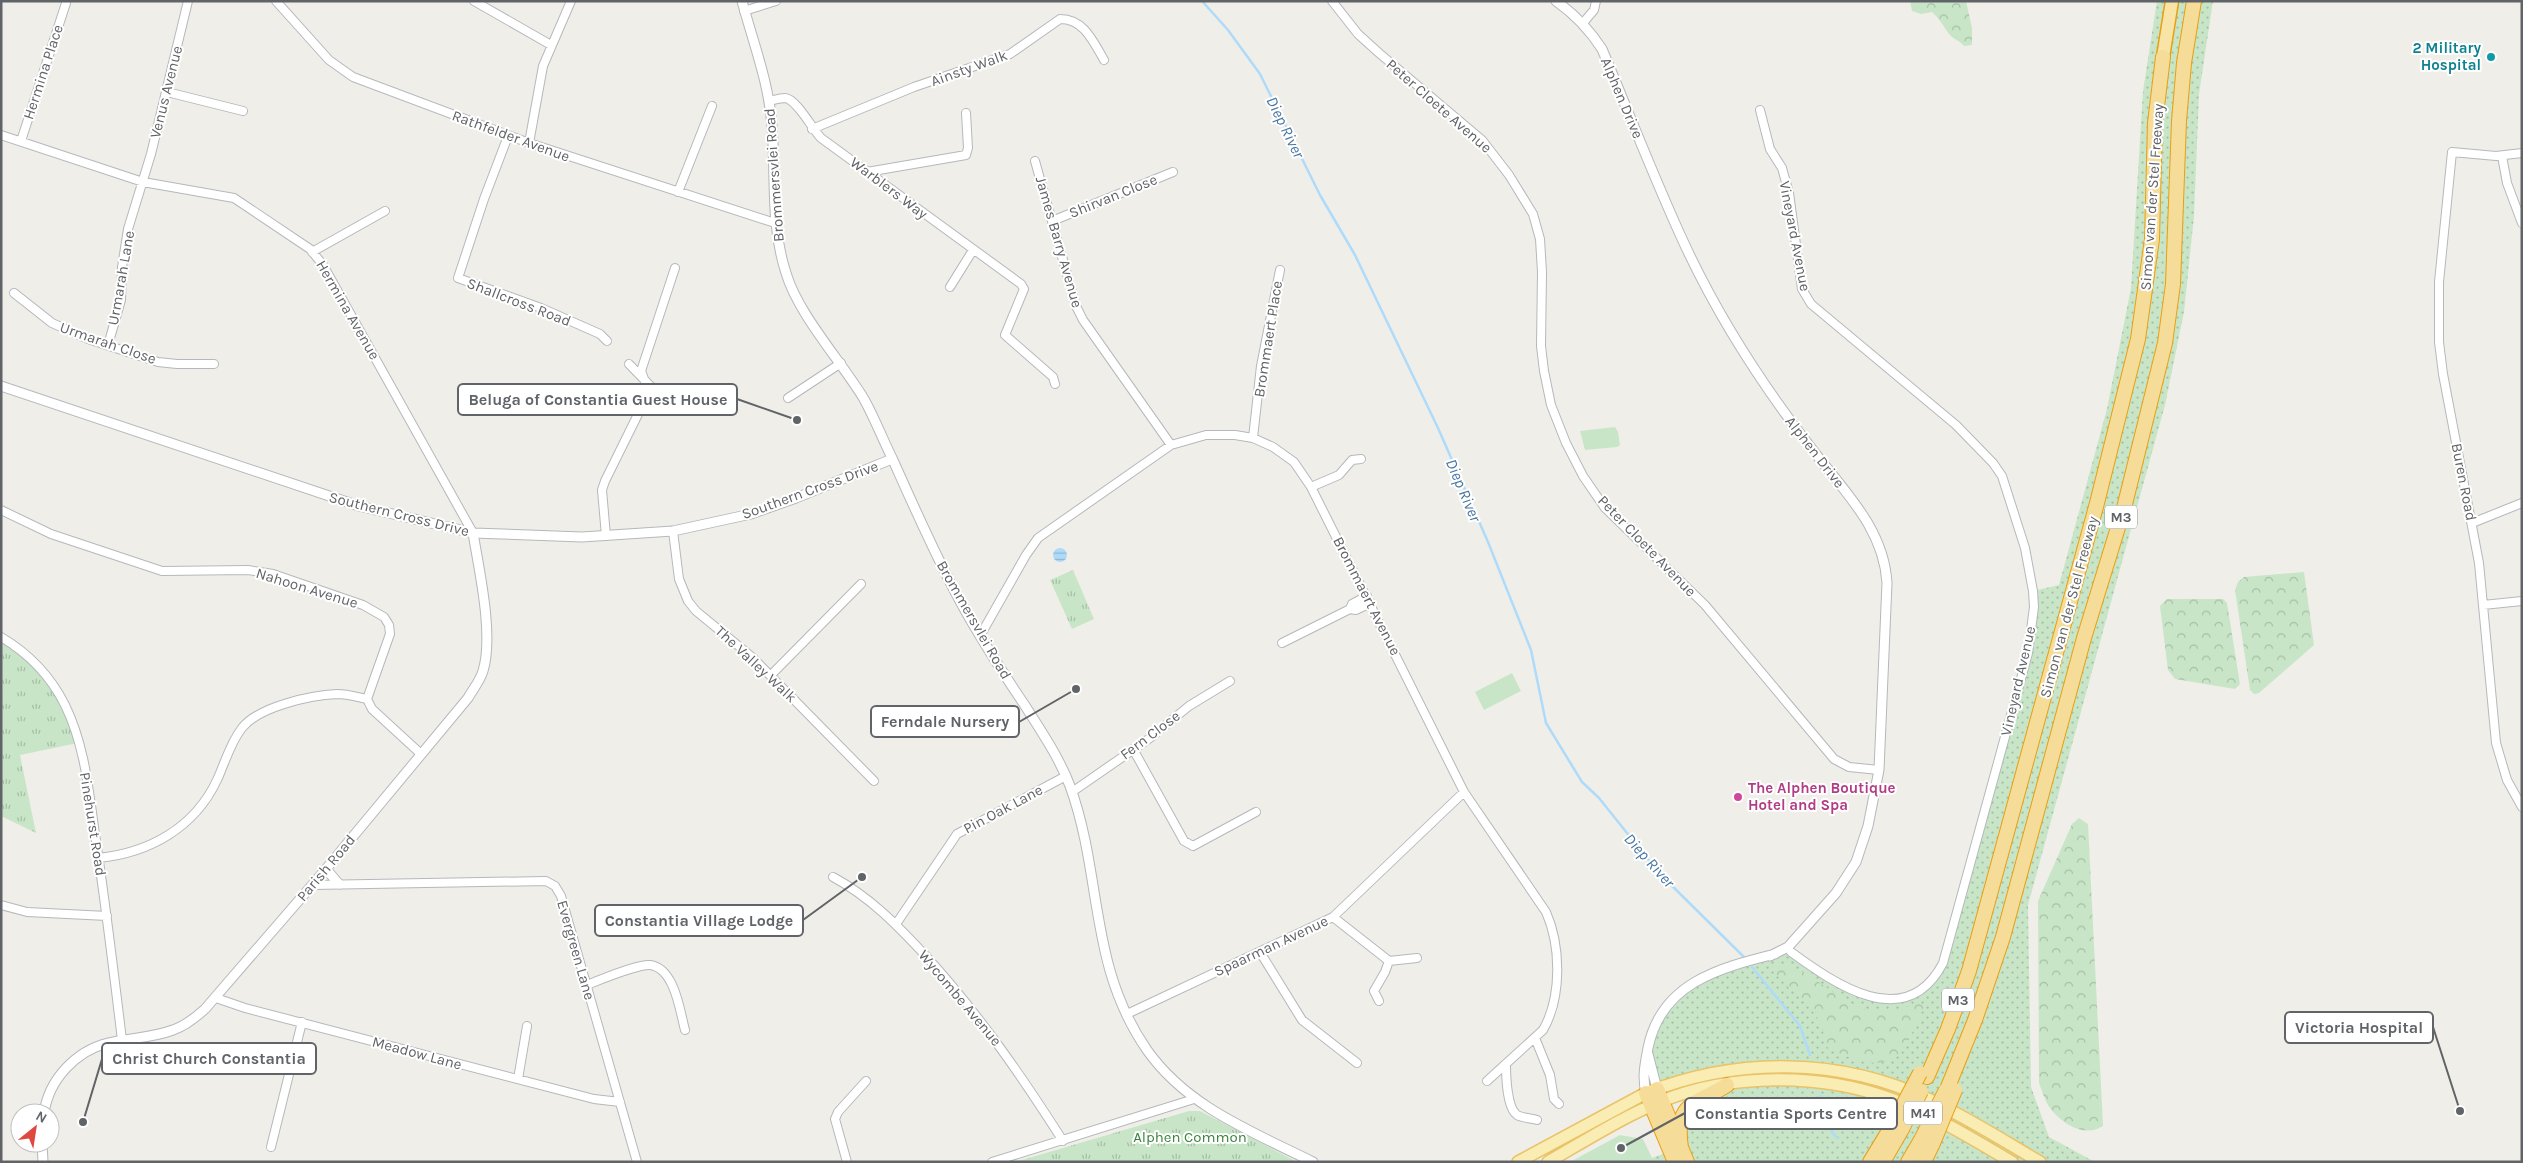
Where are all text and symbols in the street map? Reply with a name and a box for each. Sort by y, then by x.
street label: Hermina Place [19,22,67,122]
place label: 2 Military Hospital [2412,39,2481,74]
street label: Venus Avenue [146,44,186,140]
street label: Ainsty Walk [928,46,1010,90]
marker: 2 Military Hospital [2485,51,2497,63]
street label: Peter Cloete Avenue [1383,55,1495,157]
street label: Alphen Drive [1597,55,1647,141]
water label: Diep River [1262,93,1309,162]
street label: Simon van der Stel Freeway [2136,103,2168,291]
street label: Rathfelder Avenue [450,106,572,166]
street label: Brommersvlei Road [760,108,788,242]
street label: Warblers Way [847,153,931,223]
street label: Shirvan Close [1066,170,1160,222]
street label: James Barry Avenue [1032,174,1086,310]
street label: Vineyard Avenue [1775,179,1815,293]
street label: Urmarah Lane [104,229,138,327]
street label: Hermina Avenue [312,257,384,363]
street label: Shallcross Road [464,274,574,330]
street label: Brommaert Place [1250,279,1286,399]
street label: Urmarah Close [57,318,159,368]
callout: Beluga of Constantia Guest House [458,384,737,415]
text: Beluga of Constantia Guest House [468,390,728,409]
street label: Alphen Drive [1781,413,1849,491]
street label: Buren Road [2448,442,2480,522]
water label: Diep River [1442,456,1485,525]
street label: Southern Cross Drive [739,457,881,523]
street label: Southern Cross Drive [327,488,471,540]
street label: Peter Cloete Avenue [1594,492,1700,600]
road number: M3 [2105,506,2137,528]
street label: Simon van der Stel Freeway [2036,514,2102,700]
street label: Brommaert Avenue [1329,534,1405,658]
street label: Brommersvlei Road [933,557,1015,683]
street label: Nahoon Avenue [254,564,360,612]
street label: The Valley Walk [712,622,800,706]
street label: Vineyard Avenue [1997,624,2039,738]
callout: Ferndale Nursery [871,706,1019,737]
street label: Fern Close [1116,707,1184,763]
text: Ferndale Nursery [881,712,1009,731]
street label: Pinehurst Road [76,771,110,877]
place label: The Alphen Boutique Hotel and Spa [1748,779,1896,814]
street label: Pin Oak Lane [960,781,1046,837]
marker: The Alphen Boutique Hotel and Spa [1732,791,1744,803]
water label: Diep River [1620,829,1679,892]
street label: Parish Road [293,831,359,905]
street label: Evergreen Lane [553,898,599,1002]
callout: Constantia Village Lodge [595,905,803,936]
text: Constantia Village Lodge [605,911,793,930]
street label: Spaarman Avenue [1211,912,1331,980]
street label: Wycombe Avenue [915,946,1005,1050]
road number: M3 [1942,988,1974,1012]
callout: Victoria Hospital [2285,1012,2433,1043]
text: Victoria Hospital [2295,1018,2423,1037]
street label: Meadow Lane [370,1032,464,1074]
callout: Christ Church Constantia [102,1043,316,1074]
text: Christ Church Constantia [112,1049,306,1068]
callout: Constantia Sports Centre [1685,1098,1897,1129]
road number: M41 [1904,1102,1942,1124]
north arrow [10,1103,60,1153]
text: Constantia Sports Centre [1695,1104,1887,1123]
text: N [33,1107,50,1127]
park label: Alphen Common [1133,1128,1247,1146]

